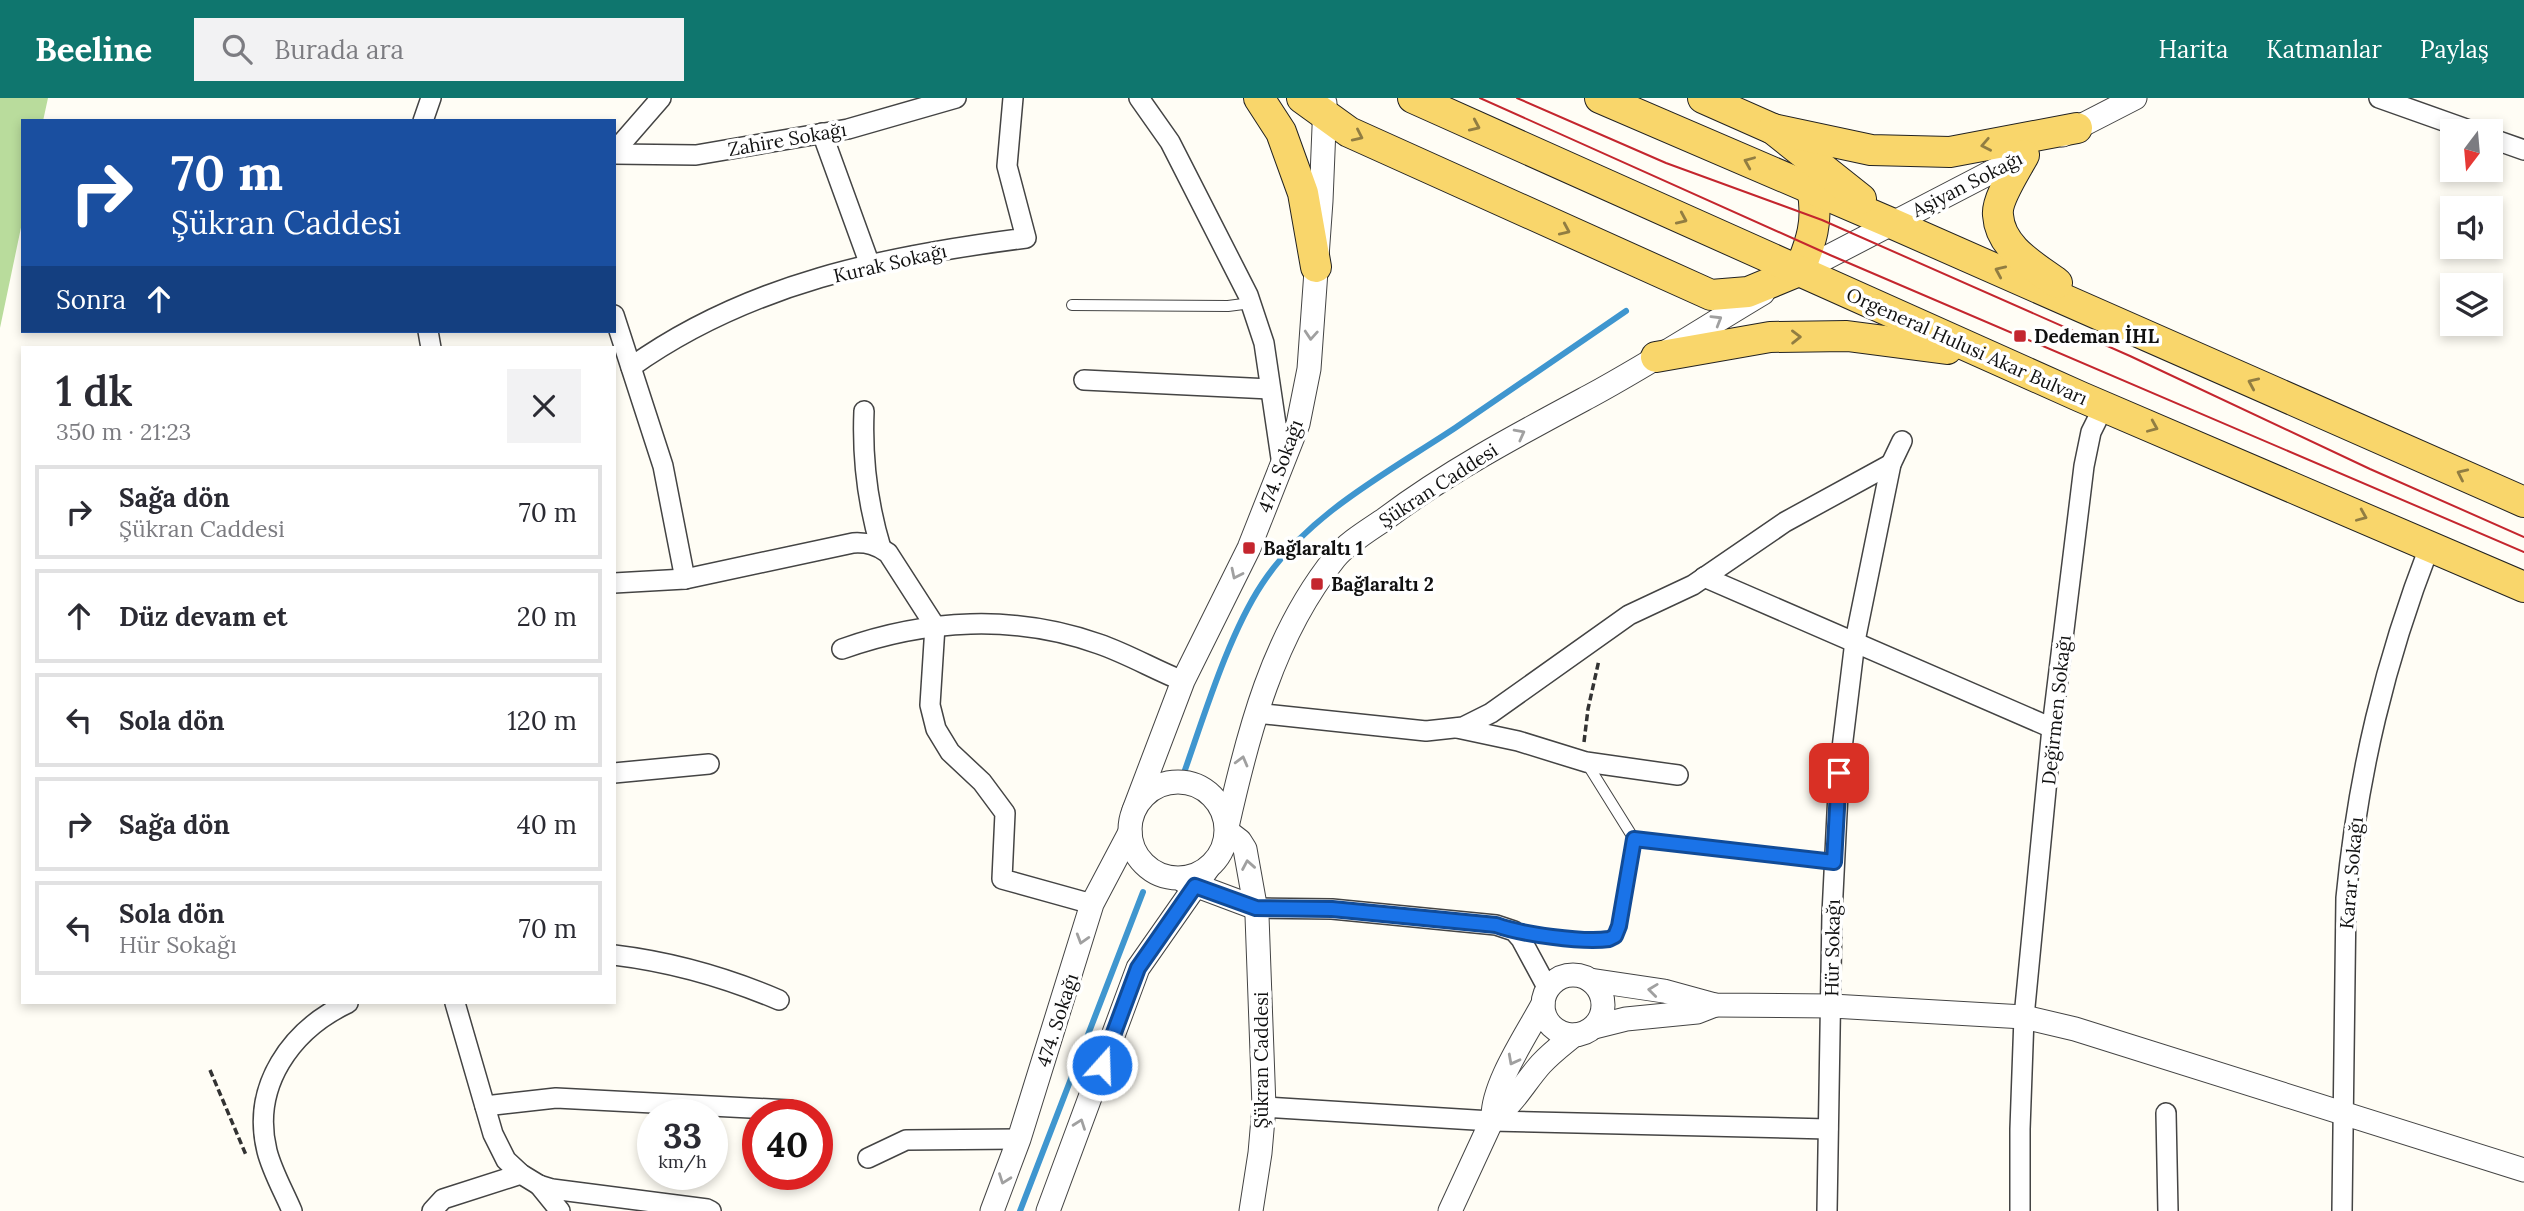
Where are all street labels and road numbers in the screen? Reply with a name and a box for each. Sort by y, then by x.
street label: Zahire Sokağı [726,117,848,161]
street label: Aşiyan Sokağı [1907,146,2026,223]
street label: Kurak Sokağı [831,238,949,288]
street label: Orgeneral Hulusi Akar Bulvarı [1843,282,2091,410]
street label: 474. Sokağı [1252,416,1308,516]
street label: Şükran Caddesi [1374,438,1502,532]
street label: Değirmen Sokağı [2036,634,2076,786]
street label: Karar Sokağı [2334,816,2368,930]
street label: Hür Sokağı [1819,899,1845,997]
street label: 474. Sokağı [1031,970,1083,1070]
street label: Şükran Caddesi [1249,992,1273,1128]

